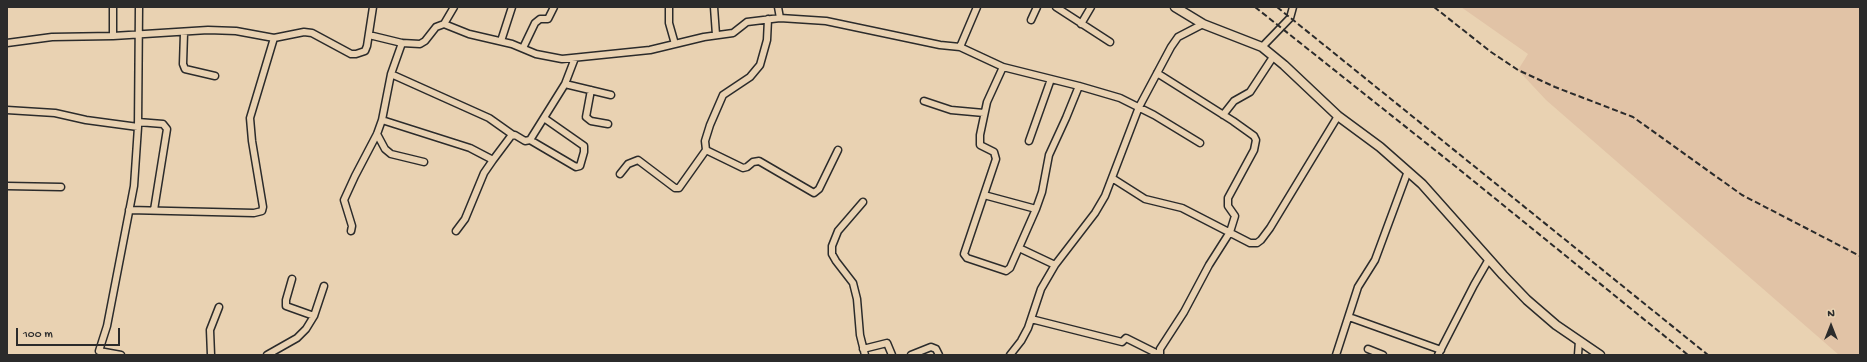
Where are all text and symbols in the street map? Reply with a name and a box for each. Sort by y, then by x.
north arrow [1811,306,1851,346]
text: N [1827,308,1835,320]
scale bar [18,320,122,346]
text: 100 m [23,328,53,342]

